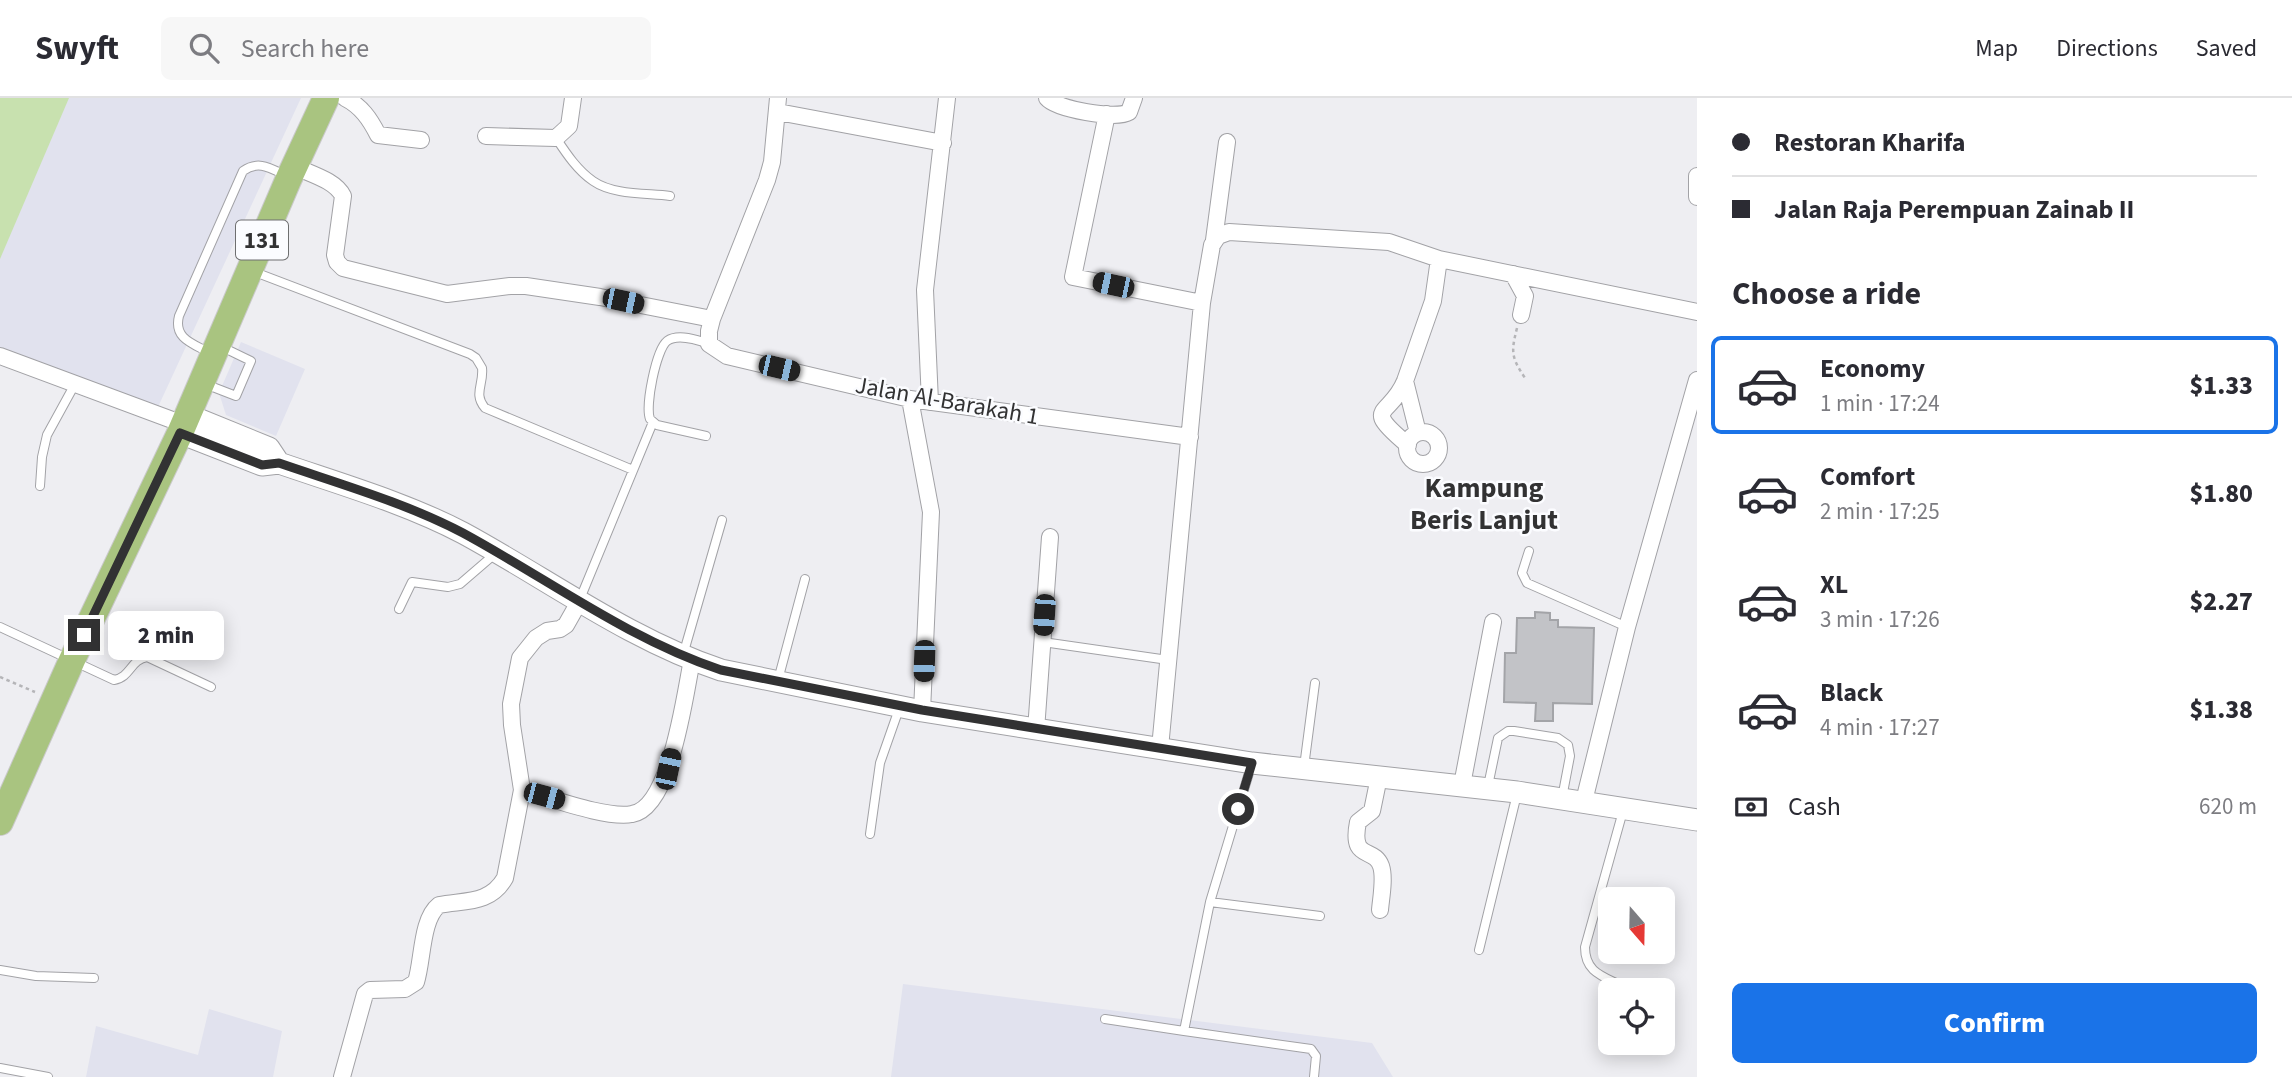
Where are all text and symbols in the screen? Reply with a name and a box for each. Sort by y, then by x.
search box [161,17,651,80]
text: Swyft [35,25,119,72]
icon: search [185,29,223,67]
text: Search here [241,30,369,67]
text: Map [1975,31,2018,66]
text: Directions [2056,31,2158,66]
text: Saved [2196,31,2257,66]
text: Restoran Kharifa [1774,124,1966,161]
text: Jalan Raja Perempuan Zainab II [1774,191,2134,228]
road number: 131 [236,220,288,260]
car [1091,270,1136,300]
text: Choose a ride [1732,271,1921,317]
car [601,286,646,316]
text: Economy [1820,350,1925,387]
car [757,353,802,383]
icon: car [1736,354,1799,417]
text: $1.33 [2189,367,2253,404]
street label: Jalan Al-Barakah 1 [852,368,1042,434]
text: 1 min · 17:24 [1820,387,1940,420]
text: Comfort [1820,458,1915,495]
icon: car [1736,462,1799,525]
district label: Kampung Beris Lanjut [1410,468,1558,540]
text: $1.80 [2189,475,2253,512]
text: 2 min · 17:25 [1820,495,1940,528]
text: XL [1820,566,1848,603]
icon: car [1736,570,1799,633]
text: $2.27 [2189,583,2253,620]
car [1033,593,1056,637]
text: 3 min · 17:26 [1820,603,1940,636]
callout: 2 min [108,610,224,660]
route end [68,619,100,651]
text: 2 min [138,619,194,652]
car [913,640,936,682]
text: Black [1820,674,1883,711]
icon: car [1736,678,1799,741]
text: $1.38 [2189,691,2253,728]
text: 4 min · 17:27 [1820,711,1940,744]
car [654,746,683,792]
car [521,780,568,812]
icon: cash [1732,788,1770,826]
text: Cash [1788,788,1841,825]
text: 620 m [2199,790,2257,823]
route start [1222,793,1254,825]
north arrow [1598,887,1675,964]
map controls [1598,887,1675,1055]
button: locate [1598,978,1675,1055]
button: Confirm [1732,983,2257,1063]

